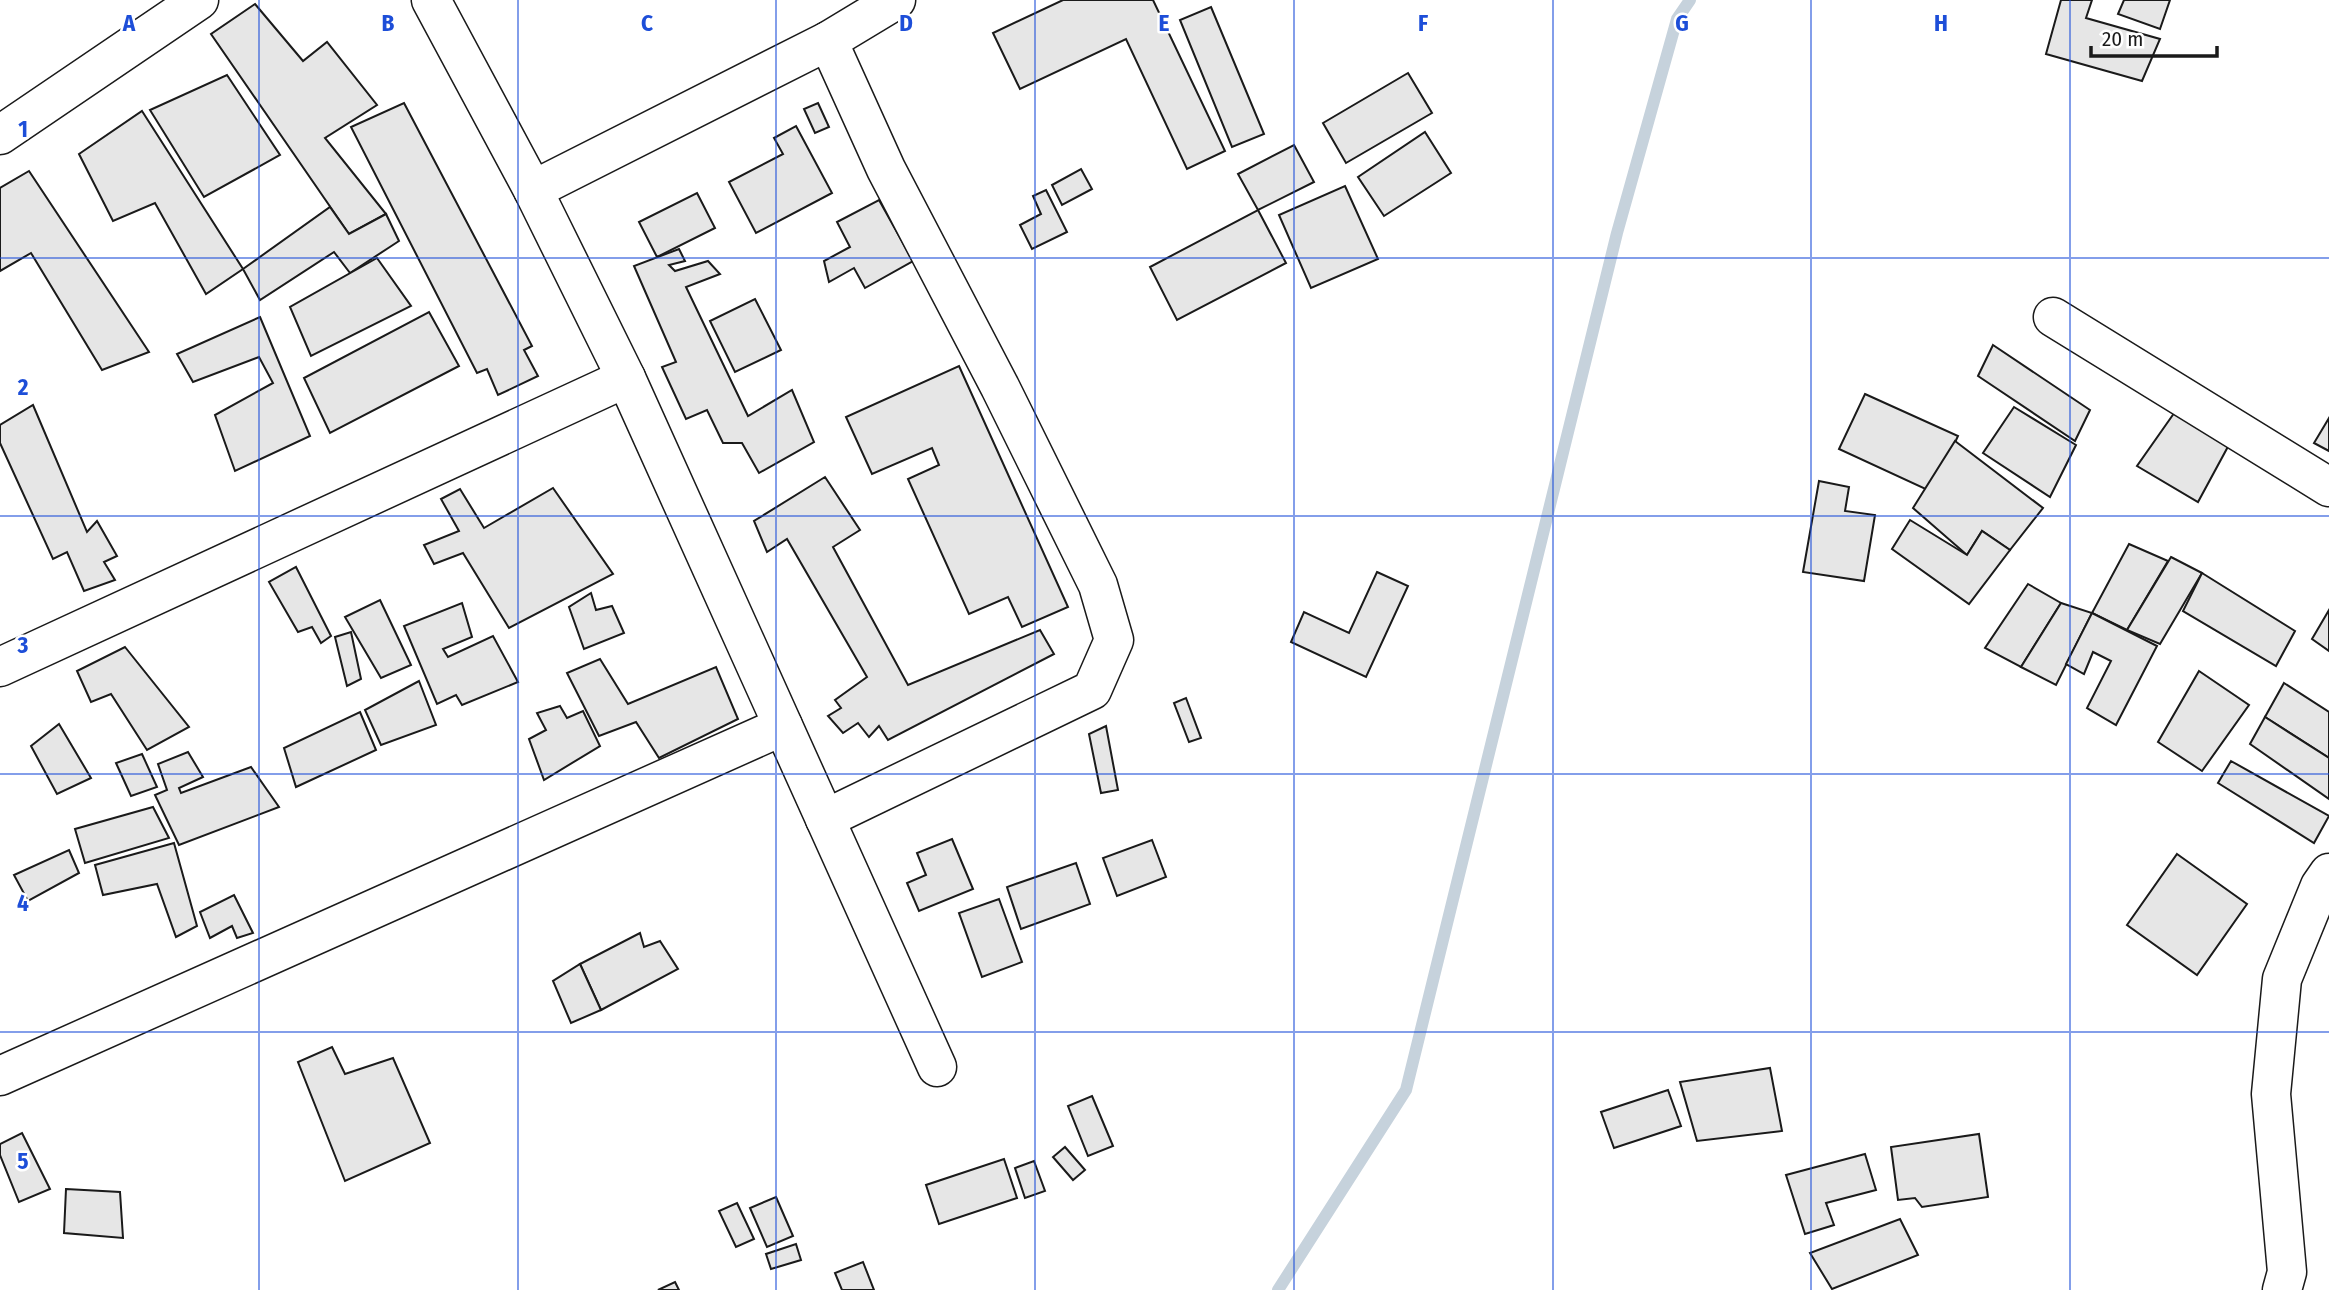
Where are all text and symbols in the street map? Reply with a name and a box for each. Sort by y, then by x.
text: A [122,9,136,37]
text: B [382,9,395,37]
text: C [641,9,653,37]
text: D [899,9,913,37]
text: E [1159,9,1170,37]
text: F [1418,9,1428,37]
text: G [1675,9,1689,37]
text: H [1934,9,1948,37]
scale bar [2091,14,2217,58]
text: 20 m [2102,26,2143,52]
text: 1 [18,115,28,143]
text: 2 [17,373,29,401]
text: 3 [17,631,29,659]
text: 4 [17,889,29,917]
text: 5 [17,1147,29,1175]

